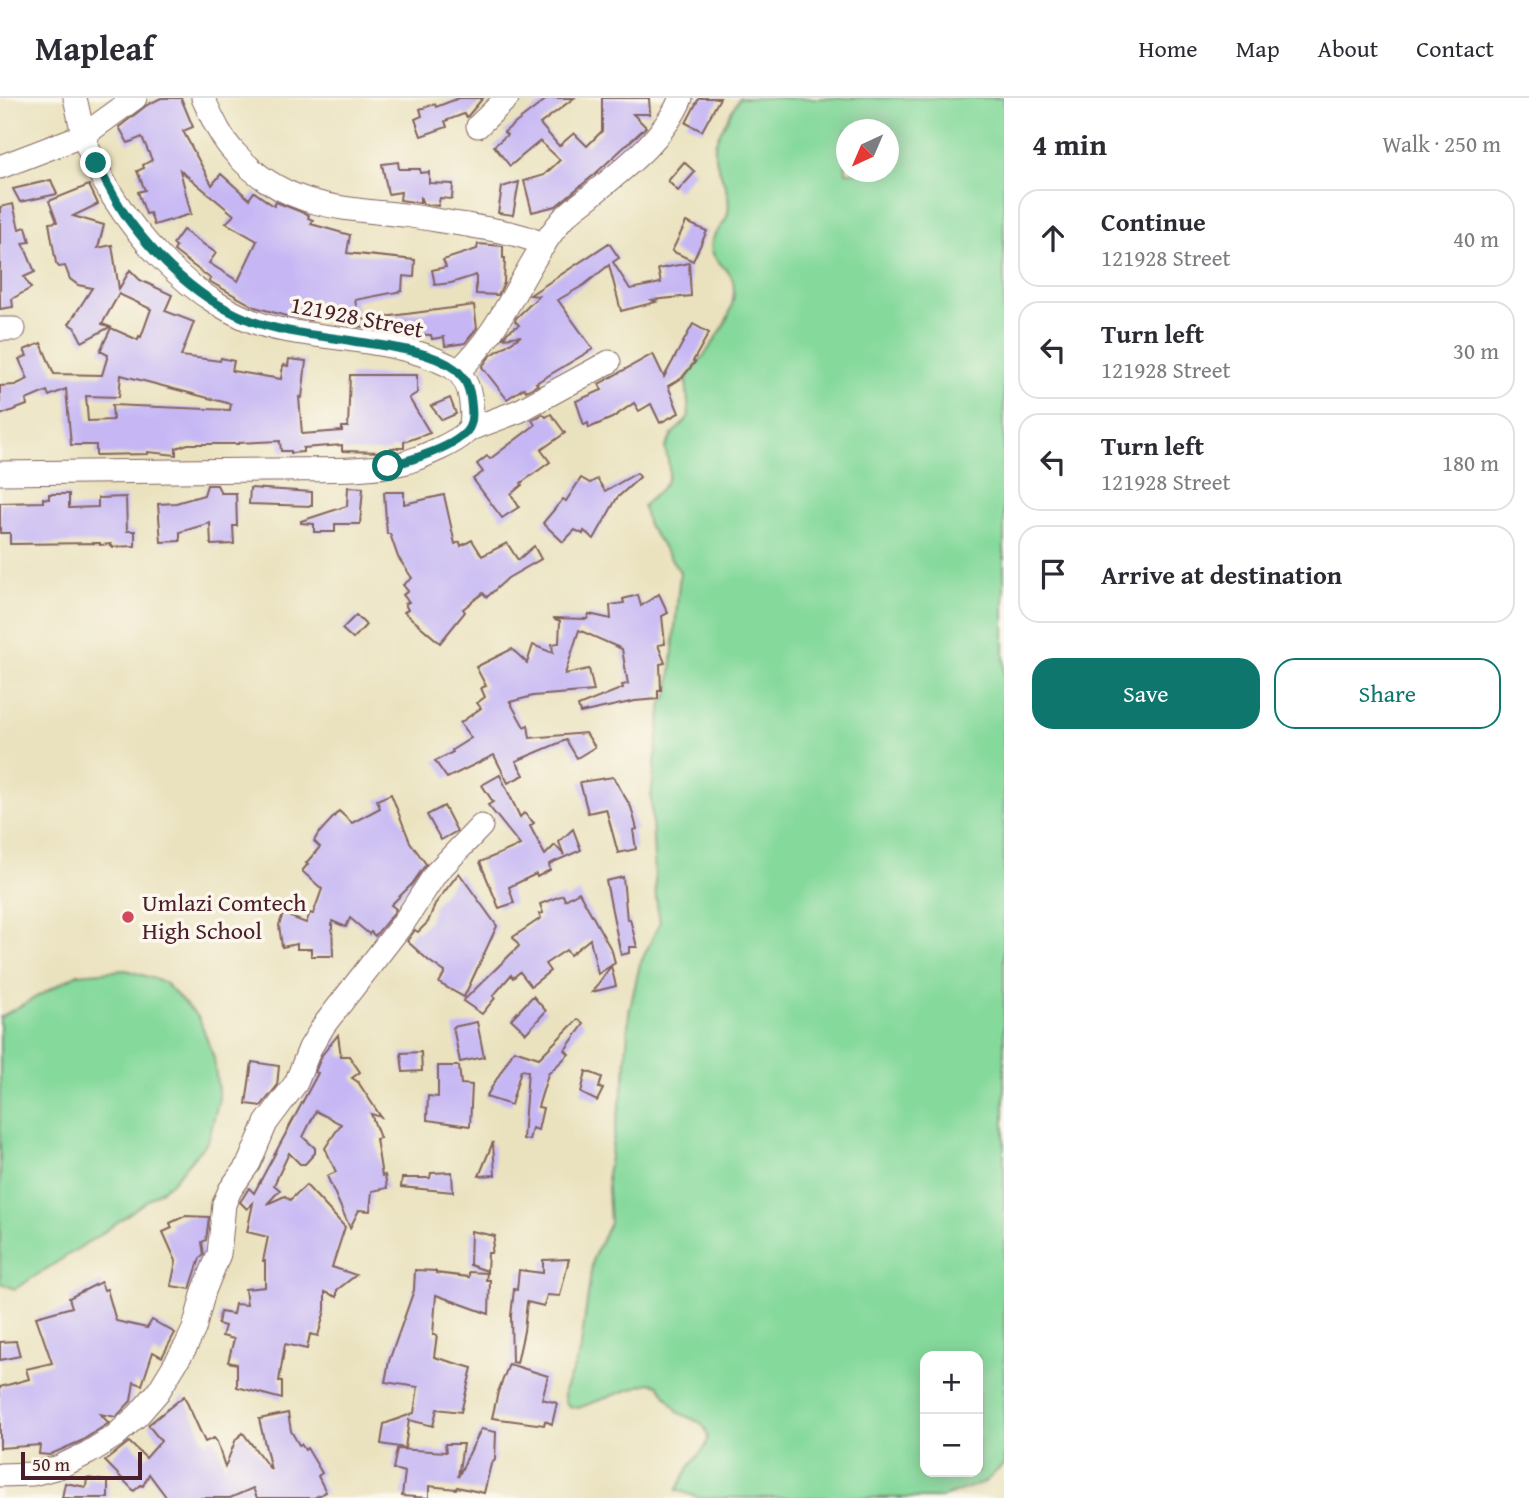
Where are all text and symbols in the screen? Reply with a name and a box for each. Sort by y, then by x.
text: Mapleaf [35,24,154,72]
text: Home [1139,31,1198,66]
text: Map [1236,31,1280,66]
text: About [1318,31,1378,66]
text: Contact [1416,31,1494,66]
north arrow [836,119,899,182]
text: 4 min [1032,122,1107,166]
text: Walk · 250 m [1382,127,1501,160]
route end [80,147,111,178]
text: Continue [1101,202,1206,241]
icon: ahead [1034,219,1072,257]
text: 40 m [1453,222,1499,255]
text: 121928 Street [1101,241,1231,274]
street label: 121928 Street [287,286,427,347]
text: Turn left [1101,314,1204,353]
icon: left [1034,331,1072,369]
text: 30 m [1453,334,1499,367]
text: 121928 Street [1101,353,1231,386]
text: Turn left [1101,426,1204,465]
icon: left [1034,443,1072,481]
text: 180 m [1442,446,1499,479]
route start [372,450,403,481]
text: 121928 Street [1101,465,1231,498]
icon: arrive [1034,555,1072,593]
text: Arrive at destination [1101,555,1342,594]
button: Save [1032,658,1260,729]
button: Share [1274,658,1501,729]
place label: Umlazi Comtech High School [142,885,307,948]
marker: Umlazi Comtech High School [120,909,136,925]
map controls [920,1351,983,1477]
button: + [920,1351,983,1414]
button: − [920,1414,983,1477]
scale bar [21,1449,142,1481]
text: 50 m [32,1450,70,1478]

